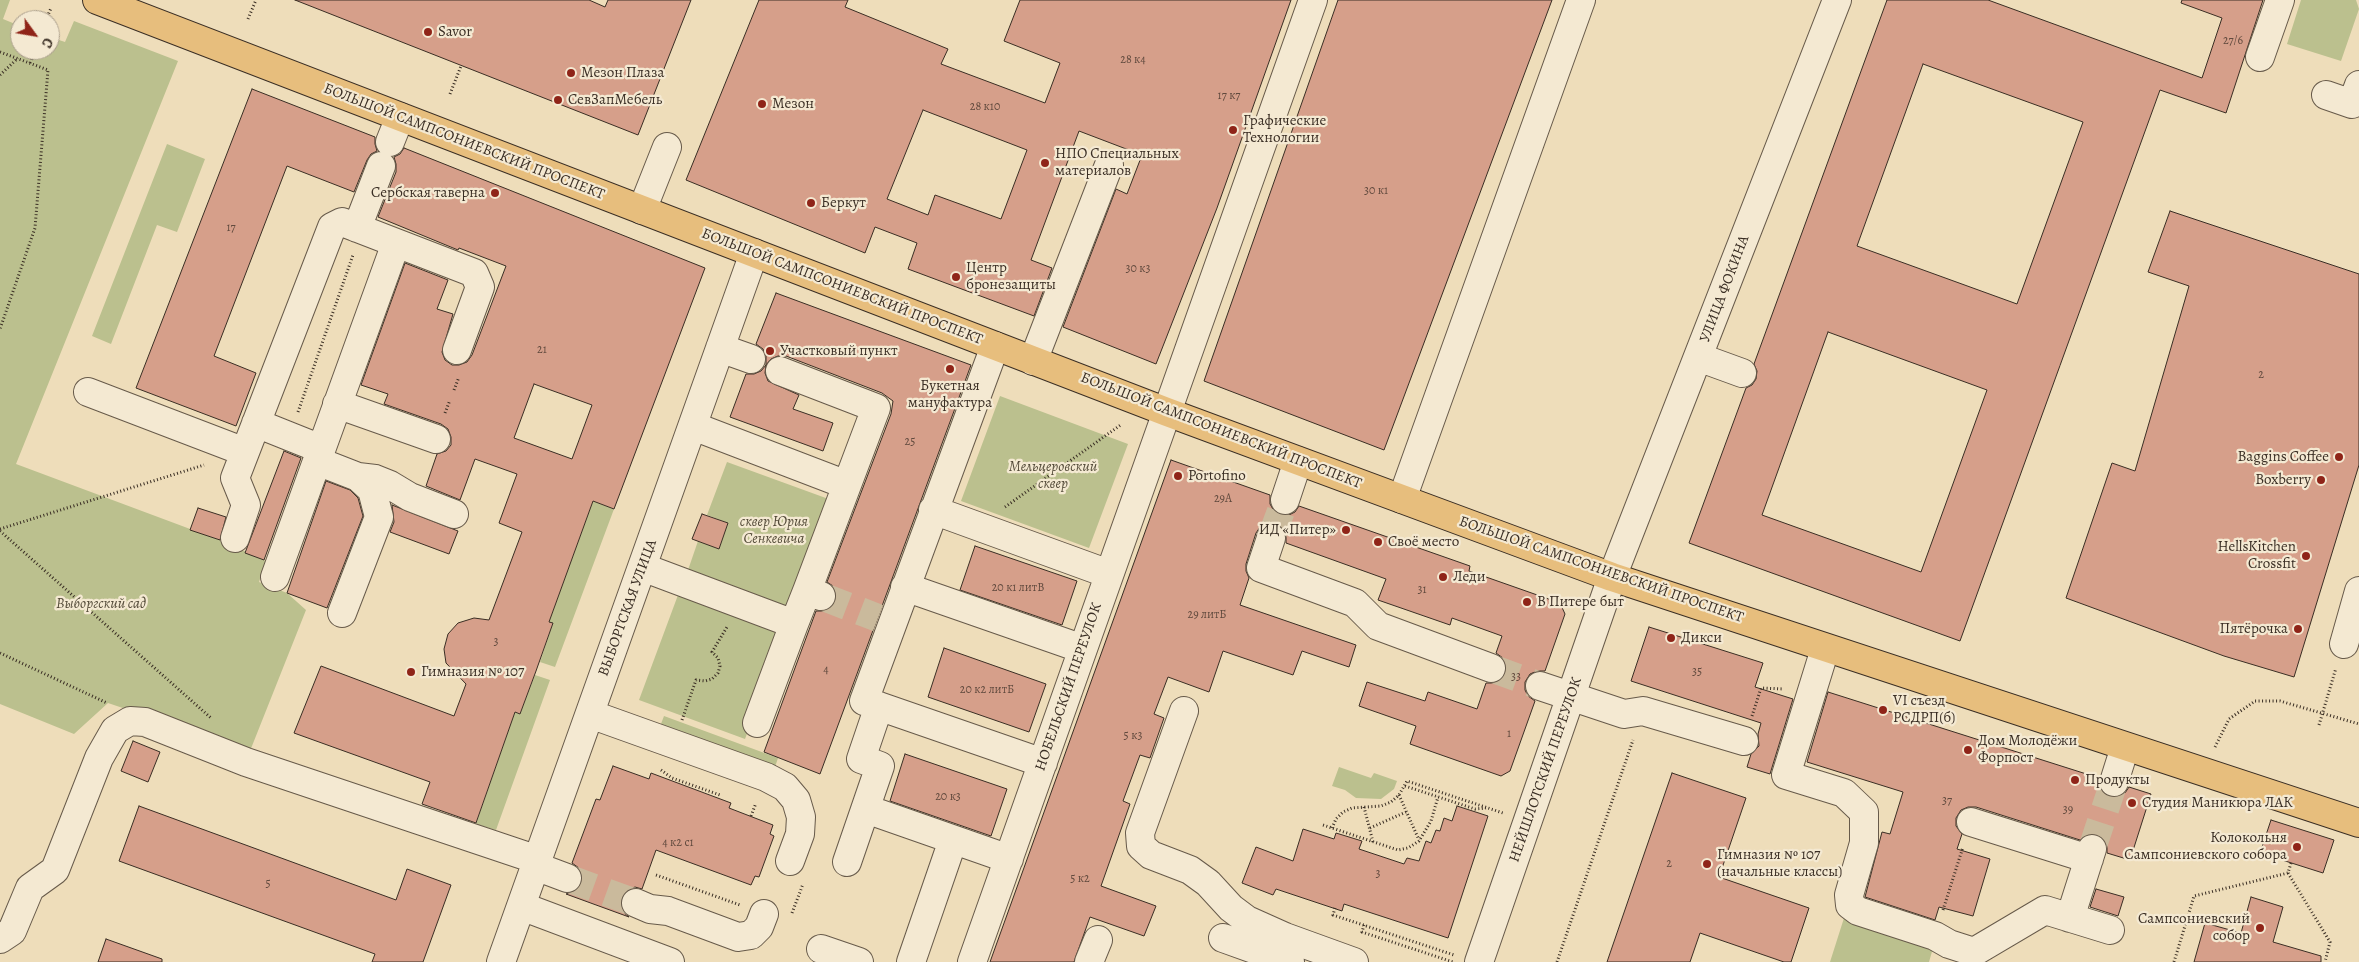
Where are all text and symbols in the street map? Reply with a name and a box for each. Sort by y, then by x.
north arrow [10,10,60,60]
place label: Savor [438,23,472,41]
marker: Savor [422,26,434,38]
text: С [37,34,58,51]
house number: 27/6 [2223,34,2243,48]
house number: 28 к4 [1120,53,1146,67]
place label: Мезон Плаза [581,64,664,82]
marker: Мезон Плаза [565,67,577,79]
street label: БОЛЬШОЙ САМПСОНИЕВСКИЙ ПРОСПЕКТ [321,80,607,204]
house number: 17 к7 [1218,89,1240,103]
place label: СевЗапМебель [568,91,662,109]
marker: СевЗапМебель [552,94,564,106]
place label: Мезон [772,95,814,113]
marker: Мезон [756,98,768,110]
house number: 28 к10 [970,100,1000,114]
place label: Графические Технологии [1243,112,1326,147]
marker: Графические Технологии [1227,124,1239,136]
place label: НПО Специальных материалов [1055,145,1179,180]
marker: НПО Специальных материалов [1039,157,1051,169]
place label: Сербская таверна [371,184,485,202]
house number: 30 к1 [1364,184,1388,198]
marker: Сербская таверна [489,187,501,199]
place label: Беркут [821,194,866,212]
marker: Беркут [805,197,817,209]
house number: 17 [226,221,236,235]
street label: БОЛЬШОЙ САМПСОНИЕВСКИЙ ПРОСПЕКТ [699,225,985,349]
street label: УЛИЦА ФОКИНА [1696,233,1754,345]
place label: Центр бронезащиты [966,259,1056,294]
house number: 30 к3 [1126,262,1150,276]
marker: Центр бронезащиты [950,271,962,283]
place label: Участковый пункт [780,342,898,360]
house number: 21 [537,343,547,357]
marker: Участковый пункт [764,345,776,357]
marker: Букетная мануфактура [944,363,956,375]
house number: 2 [2258,368,2264,382]
street label: БОЛЬШОЙ САМПСОНИЕВСКИЙ ПРОСПЕКТ [1078,369,1364,493]
place label: Букетная мануфактура [908,377,992,412]
house number: 25 [905,435,915,449]
place label: Baggins Coffee [2237,448,2329,466]
marker: Baggins Coffee [2333,451,2345,463]
park label: Мельцеровский сквер [1009,458,1097,493]
place label: Portofino [1188,467,1246,485]
marker: Portofino [1172,470,1184,482]
place label: Boxberry [2255,471,2311,489]
marker: Boxberry [2315,474,2327,486]
house number: 29А [1214,492,1232,506]
park label: сквер Юрия Сенкевича [740,513,808,548]
street label: БОЛЬШОЙ САМПСОНИЕВСКИЙ ПРОСПЕКТ [1456,513,1746,627]
place label: ИД «Питер» [1259,521,1336,539]
marker: ИД «Питер» [1340,524,1352,536]
place label: Своё место [1388,533,1459,551]
marker: Своё место [1372,536,1384,548]
street label: ВЫБОРГСКАЯ УЛИЦА [595,537,661,679]
place label: HellsKitchen Crossfit [2217,538,2296,573]
marker: HellsKitchen Crossfit [2300,550,2312,562]
place label: Леди [1453,568,1485,586]
marker: Леди [1437,571,1449,583]
house number: 20 к1 литВ [992,581,1044,595]
house number: 31 [1417,583,1427,597]
place label: В Питере быт [1537,593,1624,611]
park label: Выборгский сад [56,595,146,613]
marker: В Питере быт [1521,596,1533,608]
street label: НОБЕЛЬСКИЙ ПЕРЕУЛОК [1032,601,1106,773]
house number: 29 литБ [1187,608,1227,622]
place label: Пятёрочка [2220,620,2288,638]
marker: Пятёрочка [2292,623,2304,635]
place label: Дикси [1681,629,1722,647]
marker: Дикси [1665,632,1677,644]
house number: 3 [494,635,498,649]
place label: Гимназия № 107 [421,663,524,681]
house number: 4 [823,663,829,677]
house number: 35 [1692,665,1702,679]
marker: Гимназия № 107 [405,666,417,678]
house number: 33 [1511,670,1521,684]
street label: НЕЙШЛОТСКИЙ ПЕРЕУЛОК [1506,675,1586,865]
house number: 20 к2 литБ [960,683,1014,697]
place label: VI съезд РСДРП(б) [1893,692,1955,727]
marker: VI съезд РСДРП(б) [1877,704,1889,716]
house number: 1 [1507,727,1511,741]
house number: 5 к3 [1124,729,1142,743]
place label: Дом Молодёжи Форпост [1978,732,2077,767]
marker: Дом Молодёжи Форпост [1962,744,1974,756]
place label: Продукты [2085,771,2150,789]
marker: Продукты [2069,774,2081,786]
house number: 20 к3 [935,790,961,804]
house number: 37 [1942,794,1952,808]
place label: Студия Маникюра ЛАК [2142,794,2293,812]
marker: Студия Маникюра ЛАК [2126,797,2138,809]
house number: 39 [2063,803,2073,817]
place label: Колокольня Сампсониевского собора [2124,829,2287,864]
house number: 4 к2 с1 [662,836,694,850]
marker: Колокольня Сампсониевского собора [2291,841,2303,853]
place label: Гимназия № 107 (начальные классы) [1717,846,1842,881]
house number: 2 [1666,857,1672,871]
marker: Гимназия № 107 (начальные классы) [1701,858,1713,870]
house number: 3 [1376,867,1380,881]
house number: 5 к2 [1070,872,1090,886]
house number: 5 [265,877,271,891]
place label: Сампсониевский собор [2138,910,2250,945]
marker: Сампсониевский собор [2254,922,2266,934]

